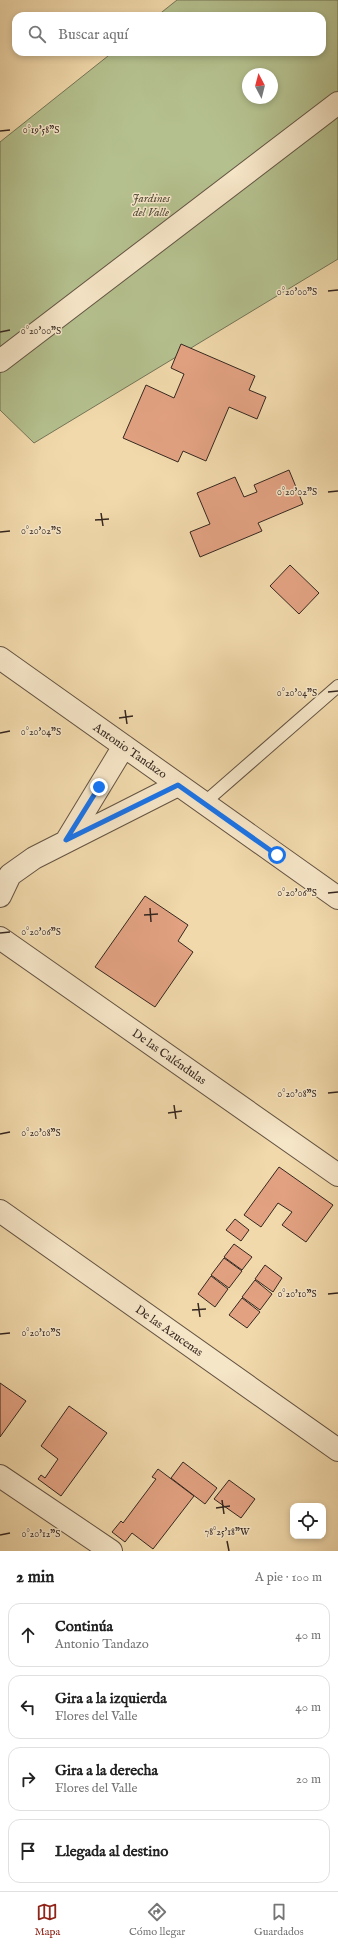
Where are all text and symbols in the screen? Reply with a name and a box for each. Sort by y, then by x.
search box [12,12,326,56]
icon: search [26,23,48,45]
text: Buscar aquí [58,25,128,44]
north arrow [242,68,278,104]
text: 0°19'58"S [23,124,59,137]
park label: Jardines del Valle [132,191,171,220]
text: 0°20'00"S [277,286,317,299]
text: 0°20'00"S [21,325,61,338]
text: 0°20'02"S [277,486,317,499]
text: 0°20'02"S [21,525,61,538]
text: 0°20'04"S [277,687,317,700]
street label: Antonio Tandazo [89,719,170,782]
text: 0°20'04"S [21,726,61,739]
route end [90,778,108,796]
route start [268,846,286,864]
text: 0°20'06"S [277,887,317,900]
text: 0°20'06"S [21,926,61,939]
street label: De las Caléndulas [129,1026,209,1088]
text: 0°20'08"S [277,1088,317,1101]
text: 0°20'08"S [21,1127,61,1140]
text: 0°20'10"S [277,1288,317,1301]
street label: De las Azucenas [132,1302,206,1360]
text: 0°20'10"S [21,1327,61,1340]
map controls [290,1503,326,1539]
button: locate [290,1503,326,1539]
text: 78°25'18"W [205,1526,250,1539]
text: 0°20'12"S [22,1528,60,1541]
text: 2 min [16,1567,54,1588]
text: A pie · 100 m [255,1569,322,1586]
text: Continúa [55,1617,113,1636]
icon: ahead [17,1624,39,1646]
text: 40 m [295,1627,321,1644]
text: Antonio Tandazo [55,1636,149,1653]
text: Gira a la izquierda [55,1689,167,1708]
icon: left [17,1696,39,1718]
text: 40 m [295,1699,321,1716]
text: Flores del Valle [55,1708,137,1725]
text: Gira a la derecha [55,1761,158,1780]
icon: right [17,1768,39,1790]
text: 20 m [296,1771,321,1788]
text: Flores del Valle [55,1780,137,1797]
icon: arrive [17,1840,39,1862]
text: Llegada al destino [55,1842,168,1861]
tab: Mapa [34,1901,60,1939]
tab: Cómo llegar [129,1901,185,1939]
tab: Guardados [254,1901,304,1939]

